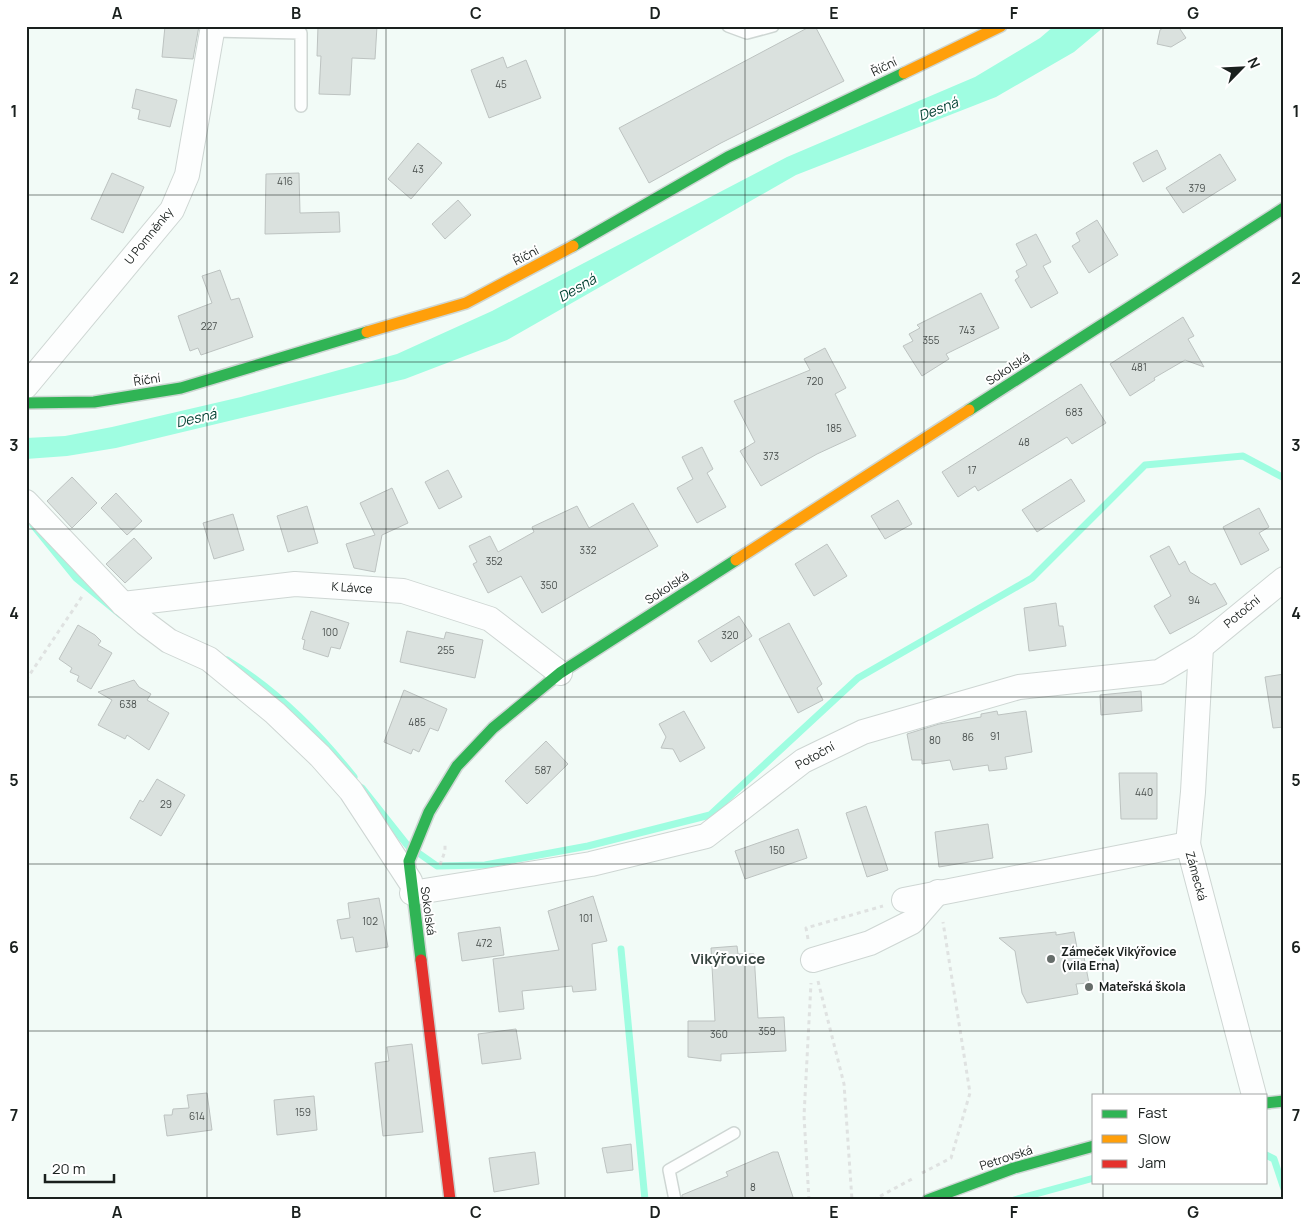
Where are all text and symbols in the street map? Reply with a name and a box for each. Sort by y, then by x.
text: A [112,2,123,24]
text: B [291,2,301,24]
text: C [470,2,482,24]
text: D [649,2,661,24]
text: E [829,2,839,24]
text: F [1010,2,1019,24]
text: G [1187,2,1199,24]
north arrow [1218,42,1268,92]
street label: Říční [868,53,900,80]
text: N [1244,54,1265,71]
house number: 45 [495,77,507,91]
water label: Desná [915,92,962,125]
text: 1 [10,100,18,122]
text: 1 [1292,100,1300,122]
house number: 43 [412,162,424,176]
house number: 416 [277,174,293,188]
house number: 379 [1189,181,1205,195]
street label: U Pomněnky [120,203,177,268]
street label: Říční [510,242,542,269]
text: 2 [9,267,19,289]
text: 2 [1291,267,1301,289]
water label: Desná [554,268,600,306]
house number: 227 [201,319,217,333]
house number: 743 [959,323,975,337]
house number: 355 [922,333,940,347]
street label: Sokolská [982,348,1033,389]
house number: 481 [1131,360,1147,374]
street label: Říční [132,369,162,390]
house number: 720 [807,374,823,388]
water label: Desná [174,403,219,431]
house number: 683 [1065,405,1083,419]
house number: 185 [826,421,842,435]
text: 3 [9,434,19,456]
text: 3 [1291,434,1301,456]
house number: 48 [1018,435,1030,449]
house number: 373 [763,449,779,463]
house number: 17 [968,463,976,477]
house number: 332 [580,543,597,557]
house number: 352 [486,554,503,568]
street label: Sokolská [641,567,692,608]
street label: K Lávce [331,578,373,597]
house number: 350 [540,578,558,592]
street label: Potoční [1220,591,1264,632]
house number: 94 [1188,593,1200,607]
text: 4 [9,602,19,624]
text: 4 [1291,602,1301,624]
house number: 100 [322,625,338,639]
house number: 320 [721,628,739,642]
house number: 255 [437,643,455,657]
house number: 638 [119,697,137,711]
house number: 485 [408,715,426,729]
house number: 91 [990,729,1000,743]
house number: 86 [962,730,974,744]
house number: 80 [929,733,941,747]
street label: Potoční [792,738,838,773]
house number: 587 [535,763,551,777]
text: 5 [9,769,19,791]
text: 5 [1291,769,1301,791]
house number: 440 [1135,785,1153,799]
house number: 29 [160,797,172,811]
house number: 150 [769,843,785,857]
street label: Zámecká [1182,849,1211,902]
street label: Sokolská [417,885,440,936]
house number: 101 [579,911,593,925]
house number: 102 [362,914,378,928]
text: 6 [9,936,19,958]
house number: 472 [476,936,493,950]
text: 6 [1291,936,1301,958]
place label: Zámeček Vikýřovice (vila Erna) [1061,943,1176,974]
district label: Vikýřovice [691,948,765,969]
marker: Zámeček Vikýřovice (vila Erna) [1045,953,1057,965]
place label: Mateřská škola [1099,978,1186,995]
marker: Mateřská škola [1083,981,1095,993]
house number: 359 [758,1024,776,1038]
house number: 360 [710,1027,728,1041]
legend [1092,1094,1268,1184]
text: Fast [1138,1102,1167,1123]
text: 7 [10,1104,18,1126]
text: 7 [1292,1104,1300,1126]
house number: 159 [295,1105,311,1119]
house number: 614 [189,1109,205,1123]
text: Slow [1138,1128,1171,1149]
street label: Petrovská [977,1141,1035,1174]
scale bar [45,1151,114,1183]
text: Jam [1138,1152,1166,1173]
text: 20 m [52,1158,85,1179]
house number: 8 [750,1180,756,1194]
text: A [112,1201,123,1223]
text: B [291,1201,301,1223]
text: C [470,1201,482,1223]
text: D [649,1201,661,1223]
text: E [829,1201,839,1223]
text: F [1010,1201,1019,1223]
text: G [1187,1201,1199,1223]

